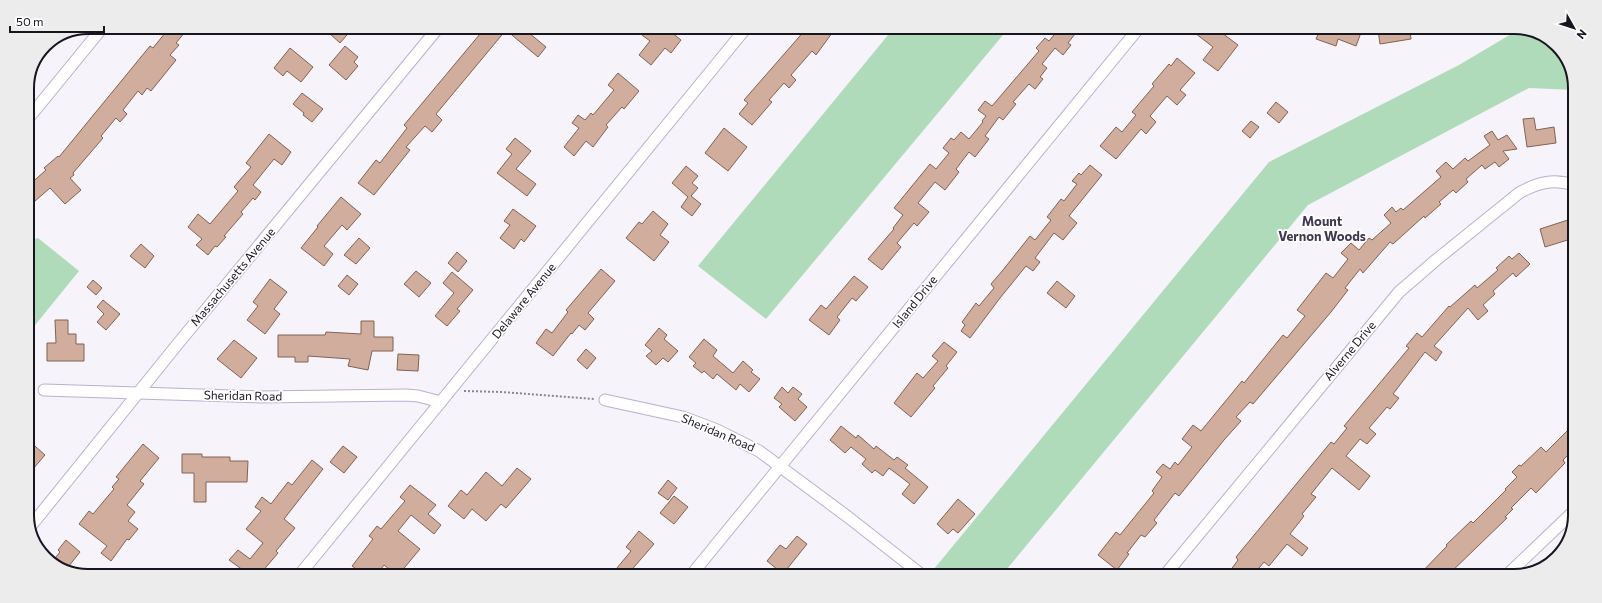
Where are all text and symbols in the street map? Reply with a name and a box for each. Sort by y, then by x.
scale bar [10,8,104,34]
north arrow [1554,8,1594,48]
text: 50 m [16,14,44,28]
text: N [1575,27,1590,42]
district label: Mount Vernon Woods [1278,213,1366,244]
street label: Massachusetts Avenue [187,224,277,328]
street label: Delaware Avenue [488,260,558,341]
street label: Island Drive [889,272,940,330]
street label: Alverne Drive [1320,318,1378,383]
street label: Sheridan Road [204,387,282,403]
street label: Sheridan Road [680,410,757,454]

